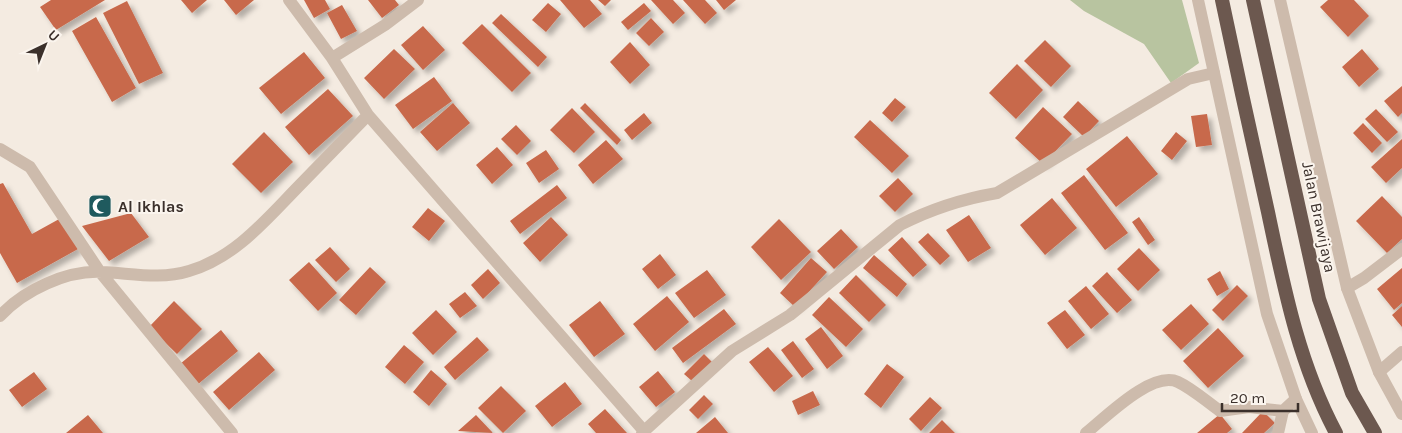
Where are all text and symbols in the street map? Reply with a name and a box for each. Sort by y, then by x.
north arrow [20,20,70,70]
text: U [44,26,63,45]
street label: Jalan Brawijaya [1298,160,1340,274]
mosque icon: Al Ikhlas [87,193,113,219]
place label: Al Ikhlas [118,197,184,216]
scale bar [1222,380,1298,412]
text: 20 m [1230,389,1265,407]

